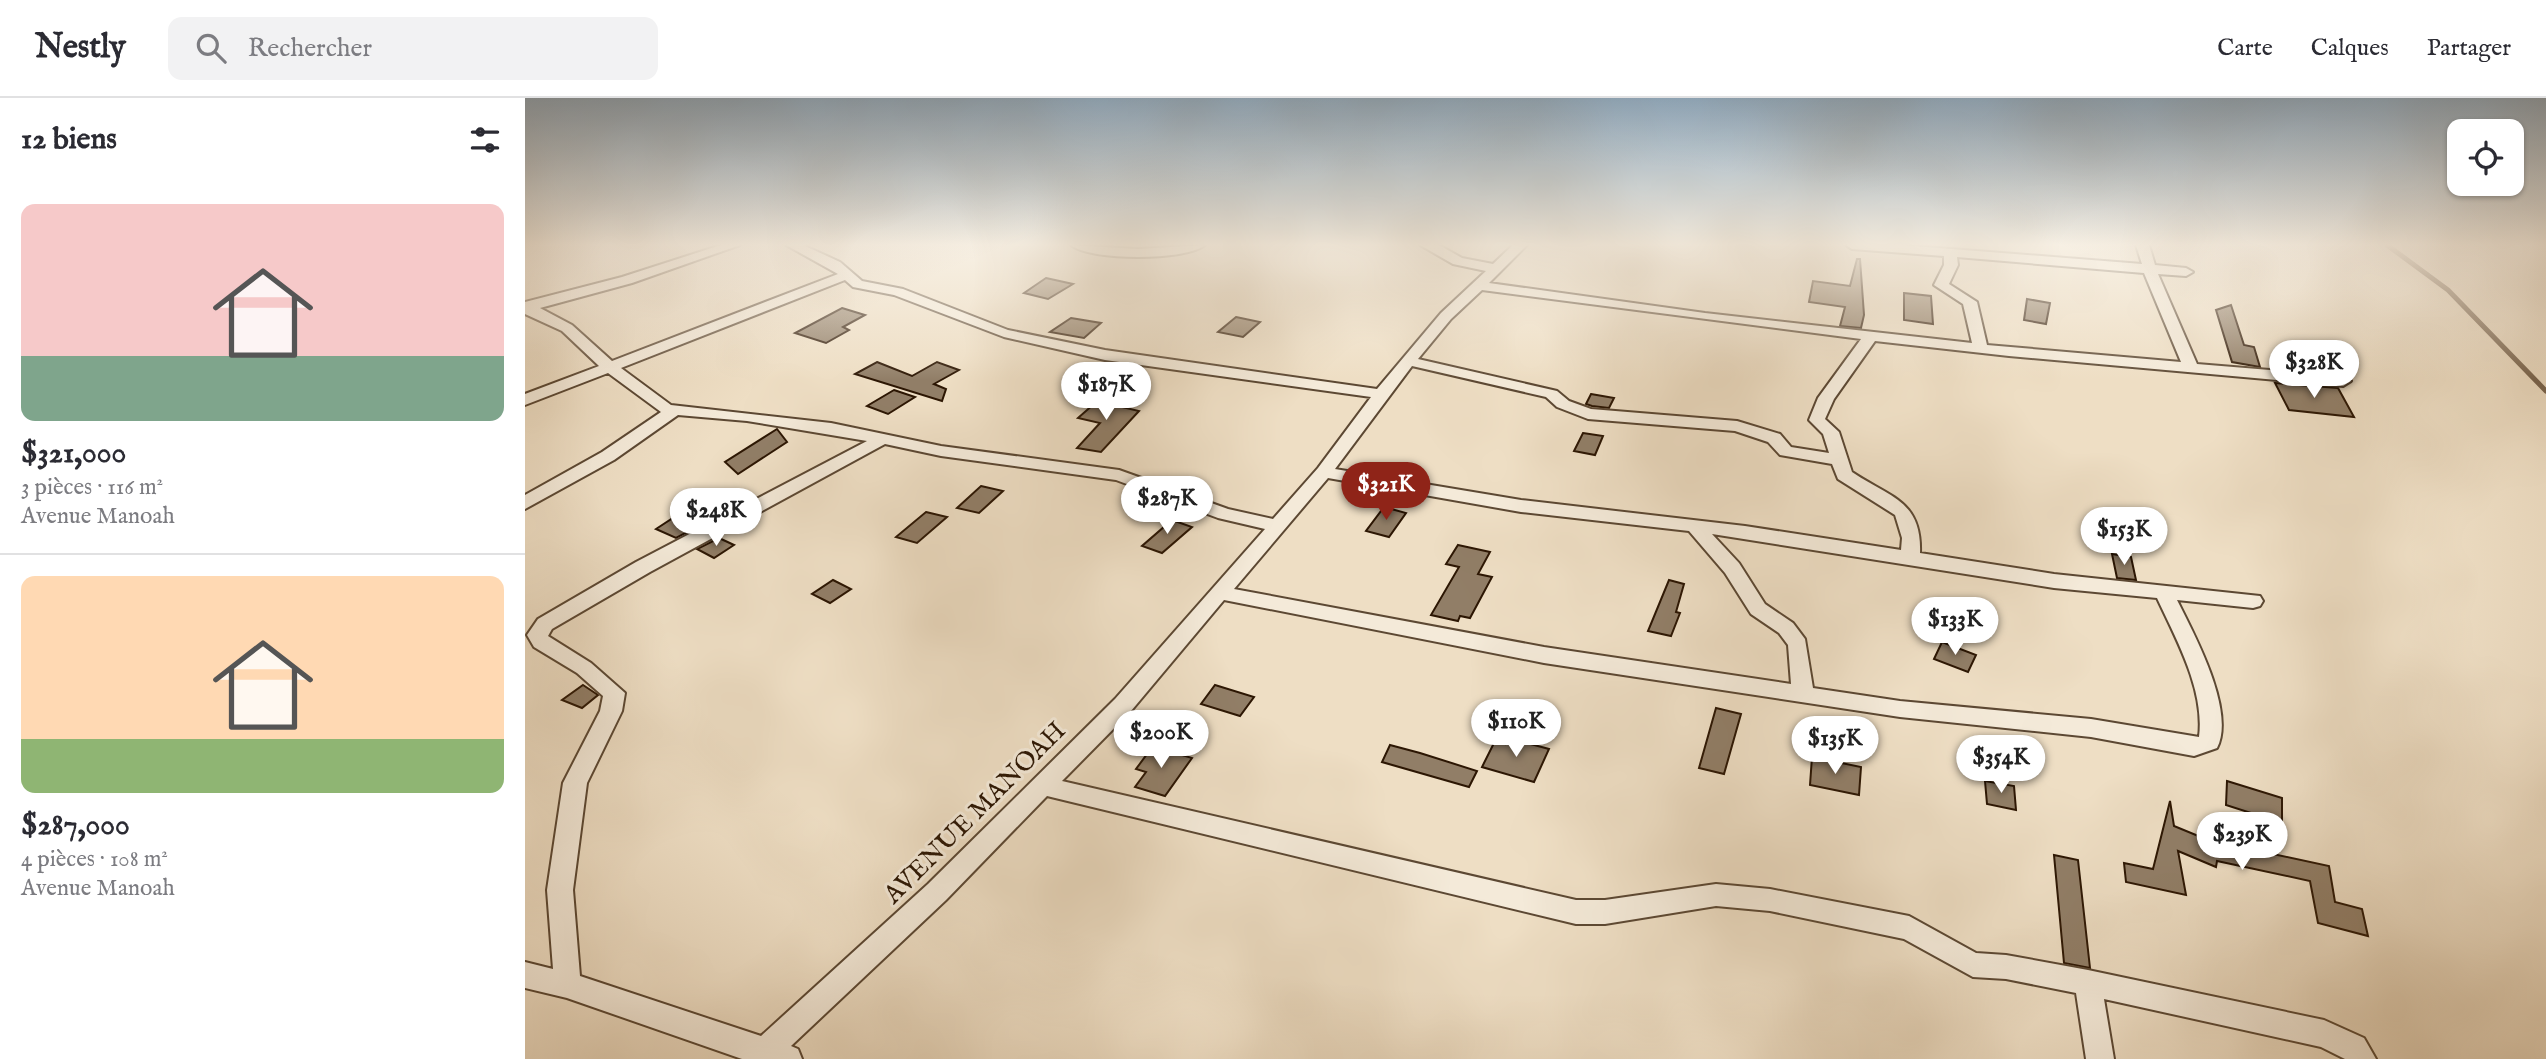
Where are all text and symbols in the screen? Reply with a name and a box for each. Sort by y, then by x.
search box [168,17,658,80]
text: Nestly [35,27,126,69]
icon: search [192,29,230,67]
text: Rechercher [248,32,372,65]
text: Carte [2217,33,2273,64]
text: Calques [2311,33,2389,64]
text: Partager [2427,33,2511,64]
map controls [2447,119,2524,196]
button: locate [2447,119,2524,196]
text: 12 biens [21,121,117,159]
icon: filters [466,121,504,159]
icon: home [200,250,326,376]
pin: $328K [2265,341,2363,400]
text: $328K [2285,348,2343,377]
pin: $187K [1057,362,1155,422]
text: $187K [1077,370,1135,399]
text: $321,000 [21,435,126,473]
pin: $321K [1337,462,1435,522]
text: $321K [1357,470,1415,499]
text: 3 pièces · 116 m² [21,473,163,502]
pin: $287K [1118,476,1216,536]
text: $287K [1137,484,1197,513]
pin: $248K [667,489,765,548]
text: $248K [686,496,746,525]
text: Avenue Manoah [21,502,175,531]
pin: $153K [2075,508,2173,567]
text: $153K [2097,515,2151,544]
pin: $133K [1906,598,2004,657]
text: $133K [1927,605,1983,634]
icon: home [200,622,326,748]
pin: $110K [1467,700,1565,759]
text: $110K [1487,707,1545,736]
pin: $200K [1112,710,1210,770]
street label: AVENUE MANOAH [876,715,1073,912]
pin: $135K [1786,716,1884,776]
text: $200K [1130,718,1192,747]
text: $135K [1808,724,1862,753]
pin: $354K [1952,736,2050,795]
text: $354K [1972,743,2030,772]
text: $287,000 [21,807,130,845]
pin: $239K [2193,812,2291,872]
text: $239K [2213,820,2271,849]
text: 4 pièces · 108 m² [21,845,168,874]
text: Avenue Manoah [21,874,175,903]

